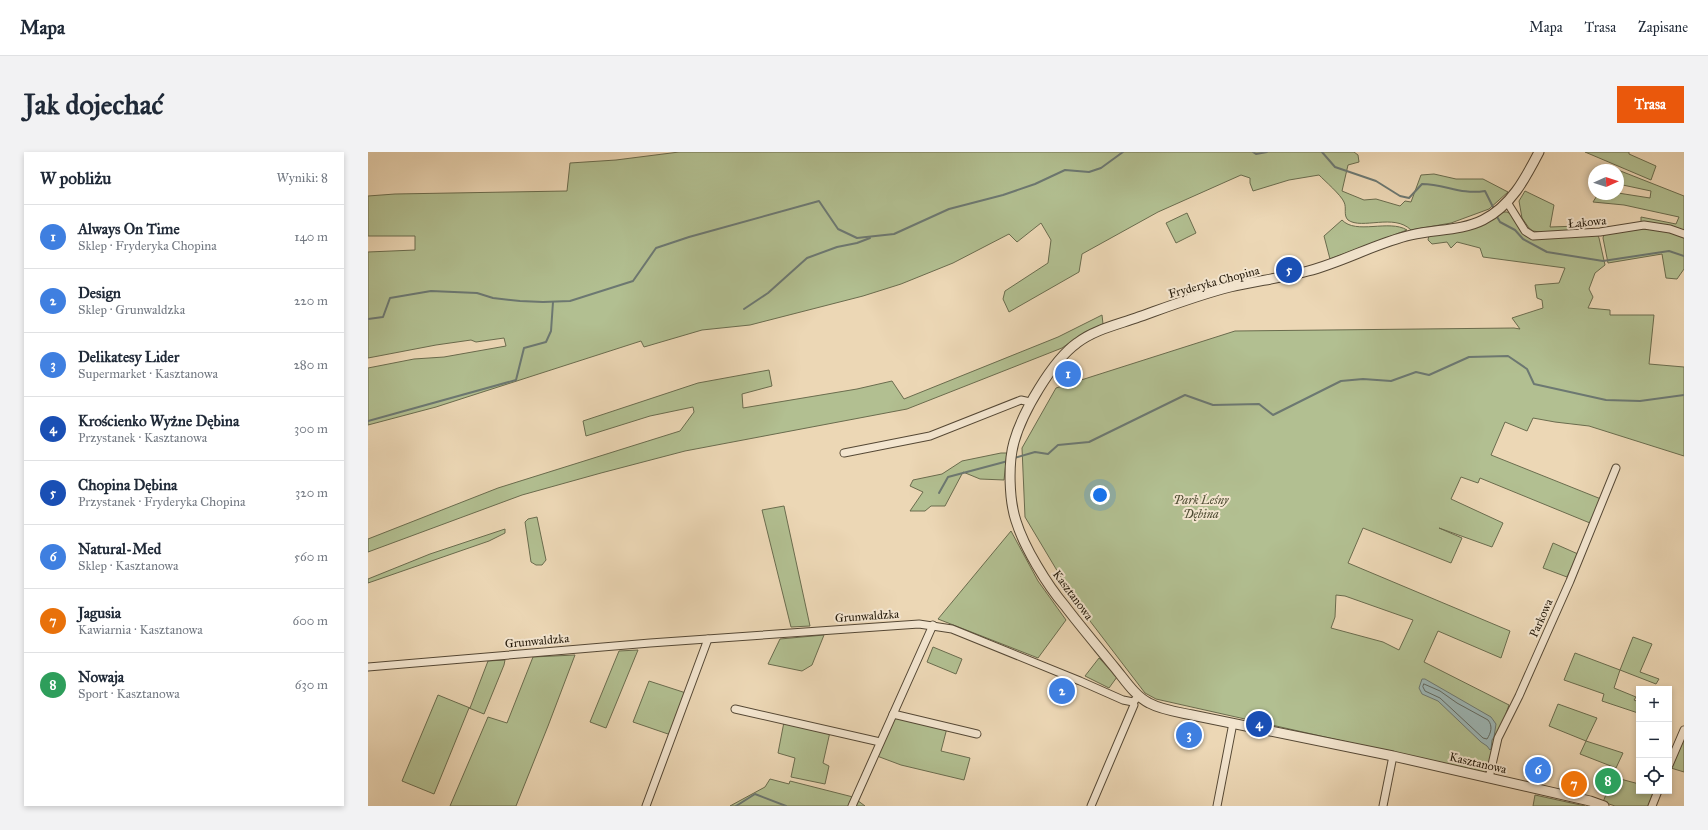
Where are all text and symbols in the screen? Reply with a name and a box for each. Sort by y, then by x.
text: Mapa [20,16,65,39]
text: Mapa [1529,19,1563,36]
text: Trasa [1585,19,1616,36]
text: Zapisane [1638,19,1688,36]
button: Trasa [1617,86,1684,123]
text: Jak dojechać [24,87,163,122]
north arrow [1588,164,1624,200]
text: W pobliżu [40,168,111,189]
text: Wyniki: 8 [277,170,328,186]
street label: Łąkowa [1567,213,1608,231]
text: Always On Time [78,220,180,238]
text: 1 [50,229,56,245]
text: 140 m [294,229,328,245]
text: Sklep · Fryderyka Chopina [78,238,217,254]
pin: 5 [1276,255,1302,285]
street label: Fryderyka Chopina [1167,263,1262,301]
text: Design [78,284,121,302]
text: 2 [50,293,56,309]
text: 220 m [294,293,328,309]
text: Sklep · Grunwaldzka [78,302,185,318]
text: Delikatesy Lider [78,348,179,366]
text: 3 [50,357,56,373]
text: 280 m [293,357,328,373]
pin: 1 [1055,359,1081,389]
text: Supermarket · Kasztanowa [78,366,218,382]
text: Krościenko Wyżne Dębina [78,412,239,430]
text: 4 [49,421,57,437]
text: 300 m [294,421,328,437]
text: Przystanek · Kasztanowa [78,430,207,446]
text: Chopina Dębina [78,476,177,494]
text: 5 [50,485,56,501]
text: 320 m [295,485,328,501]
your location [1090,485,1110,505]
park label: Park Leśny Dębina [1174,493,1229,521]
text: Przystanek · Fryderyka Chopina [78,494,246,510]
text: Natural-Med [78,540,161,558]
text: 6 [50,549,56,565]
text: 560 m [294,549,328,565]
text: Sklep · Kasztanowa [78,558,179,574]
street label: Kasztanowa [1050,568,1097,623]
street label: Parkowa [1526,596,1556,639]
text: Jagusia [78,604,121,622]
street label: Grunwaldzka [834,607,901,625]
text: 7 [50,613,56,629]
text: 600 m [292,613,328,629]
text: Kawiarnia · Kasztanowa [78,622,203,638]
street label: Grunwaldzka [504,631,571,651]
text: Nowaja [78,668,124,686]
pin: 2 [1049,676,1075,706]
text: 8 [50,677,56,693]
text: 630 m [295,677,328,693]
text: Sport · Kasztanowa [78,686,180,702]
map controls [1636,686,1672,794]
button: + [1636,686,1672,722]
pin: 4 [1246,709,1272,739]
pin: 3 [1176,720,1202,750]
button: − [1636,722,1672,758]
street label: Kasztanowa [1448,750,1509,777]
pin: 6 [1525,755,1551,785]
button: locate [1636,758,1672,794]
pin: 8 [1595,766,1621,796]
pin: 7 [1561,769,1587,799]

